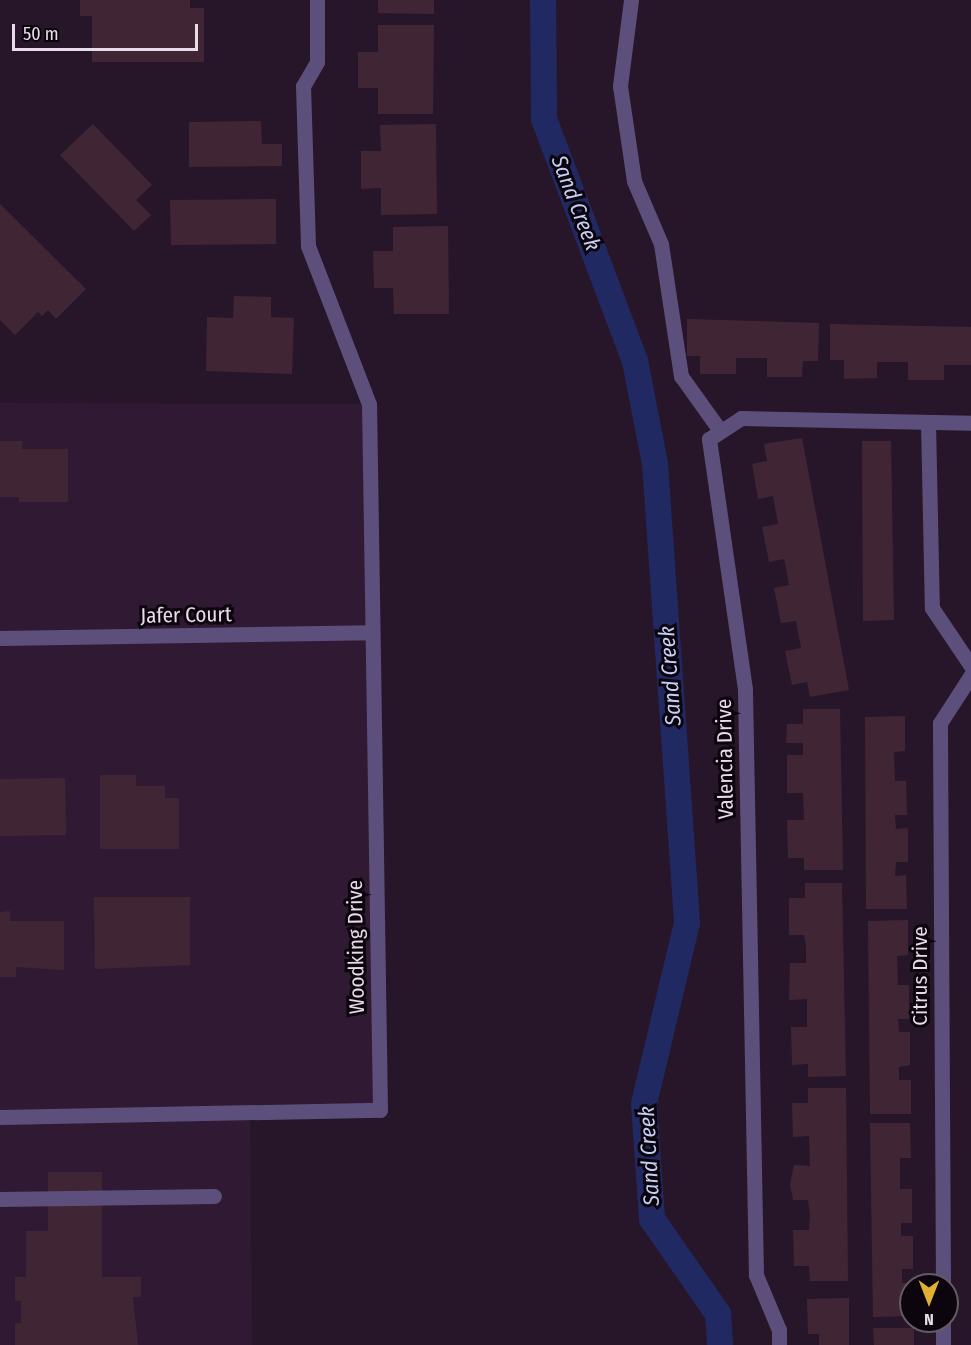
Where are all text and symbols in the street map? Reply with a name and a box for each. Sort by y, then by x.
scale bar [15,12,201,50]
text: 50 m [23,23,59,45]
water label: Sand Creek [546,152,606,254]
street label: Jafer Court [140,602,232,628]
water label: Sand Creek [653,625,687,727]
street label: Valencia Drive [711,698,739,820]
street label: Woodking Drive [342,880,370,1014]
street label: Citrus Drive [907,926,933,1026]
water label: Sand Creek [633,1105,665,1207]
north arrow [899,1273,959,1333]
text: N [924,1310,934,1329]

